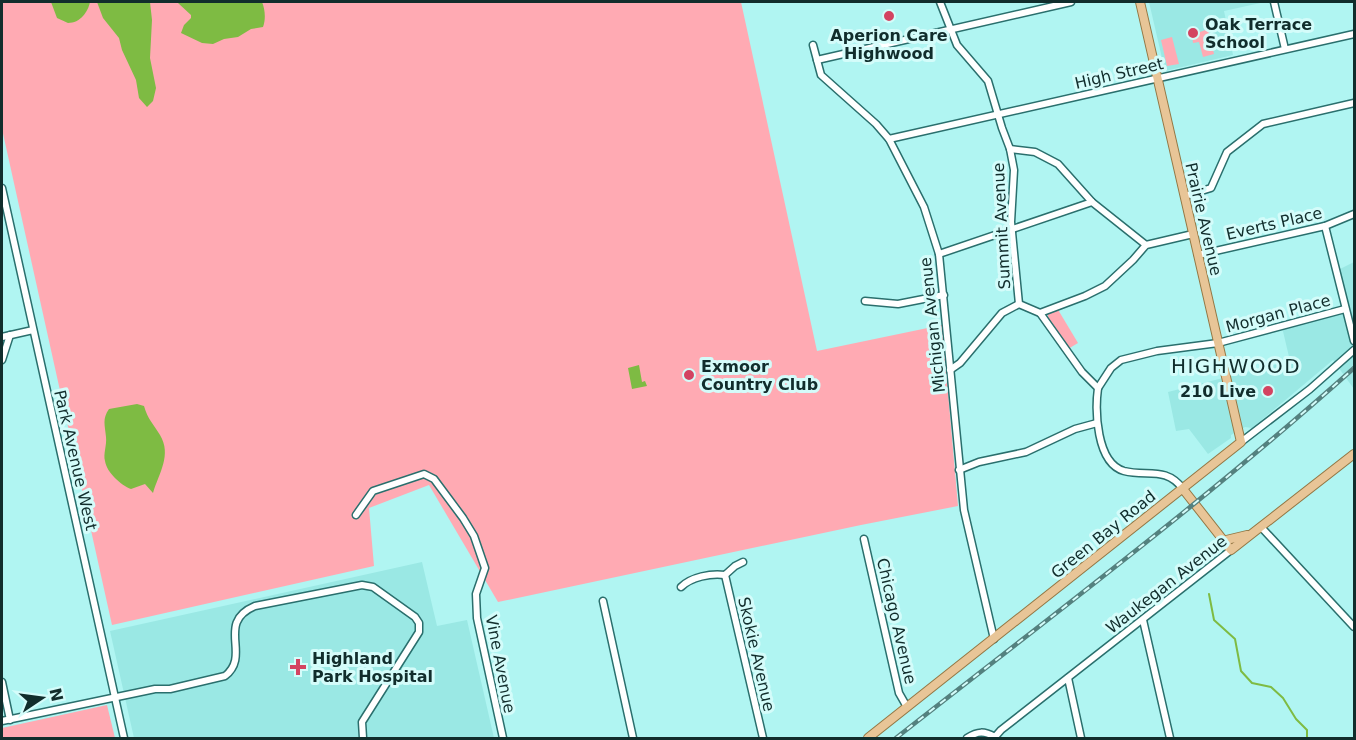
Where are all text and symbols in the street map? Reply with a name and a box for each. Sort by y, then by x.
marker: Aperion Care Highwood [882,9,896,23]
place label: Oak Terrace School [1205,15,1312,52]
place label: Aperion Care Highwood [830,26,948,63]
marker: Oak Terrace School [1186,26,1200,40]
street label: High Street [1073,54,1165,93]
street label: Prairie Avenue [1181,161,1226,278]
street label: Summit Avenue [989,162,1014,290]
street label: Everts Place [1224,203,1324,244]
street label: Michigan Avenue [916,256,949,394]
street label: Morgan Place [1224,290,1333,337]
district label: HIGHWOOD [1171,354,1301,378]
place label: Exmoor Country Club [701,357,818,394]
marker: Exmoor Country Club [682,368,696,382]
place label: 210 Live [1180,382,1256,401]
marker: 210 Live [1261,384,1275,398]
street label: Park Avenue West [50,388,101,532]
street label: Green Bay Road [1047,486,1159,582]
street label: Waukegan Avenue [1102,531,1230,637]
street label: Chicago Avenue [873,556,920,686]
street label: Skokie Avenue [734,595,779,713]
street label: Vine Avenue [482,613,519,715]
place label: Highland Park Hospital [312,649,433,686]
marker: Highland Park Hospital [289,658,307,676]
north arrow [12,668,72,728]
text: N [45,686,67,703]

